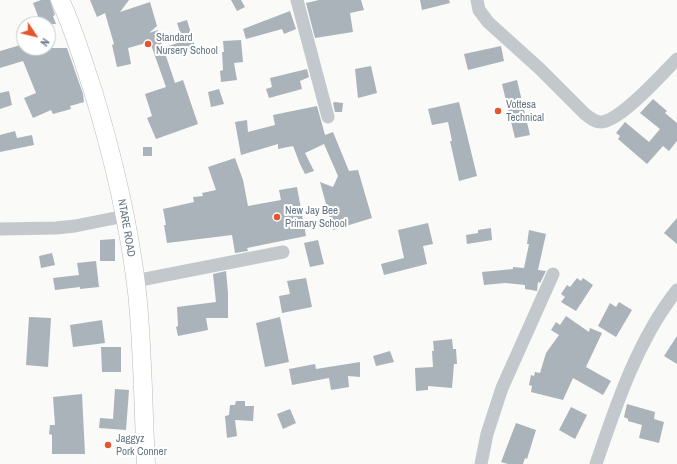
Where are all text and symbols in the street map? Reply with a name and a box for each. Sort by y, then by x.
north arrow [16,16,56,56]
place label: Standard Nursery School [156,31,218,57]
text: N [37,36,53,49]
marker: Standard Nursery School [143,39,153,49]
place label: Vottesa Technical [506,98,544,124]
marker: Vottesa Technical [493,106,503,116]
street label: NTARE ROAD [114,198,138,258]
place label: New Jay Bee Primary School [285,204,347,230]
marker: New Jay Bee Primary School [272,212,282,222]
place label: Jaggyz Pork Conner [116,432,167,458]
marker: Jaggyz Pork Conner [103,440,113,450]

